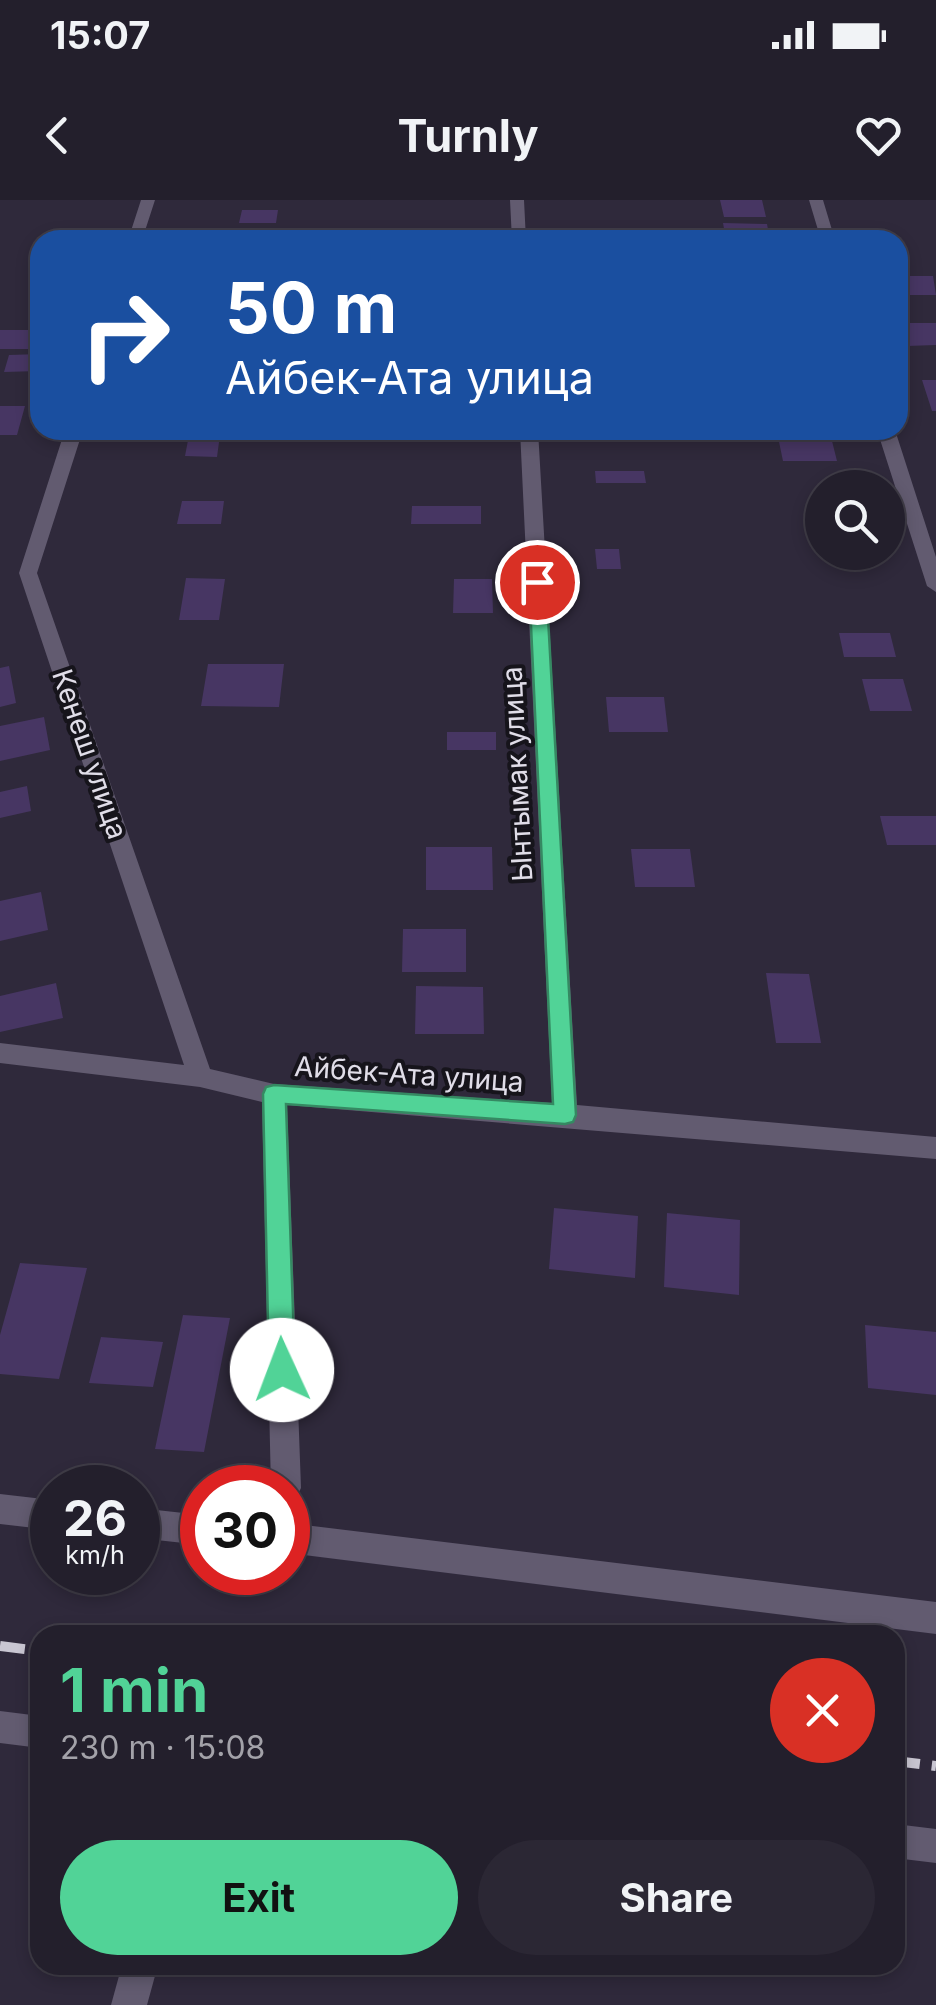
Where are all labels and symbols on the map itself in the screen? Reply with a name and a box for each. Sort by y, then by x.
pin [495,540,580,625]
street label: Кенеш улица [45,665,135,843]
street label: Ынтымак улица [494,666,540,882]
street label: Айбек-Ата улица [293,1049,525,1099]
position arrow [230,1318,334,1422]
speed limit sign: 30 [180,1465,310,1595]

